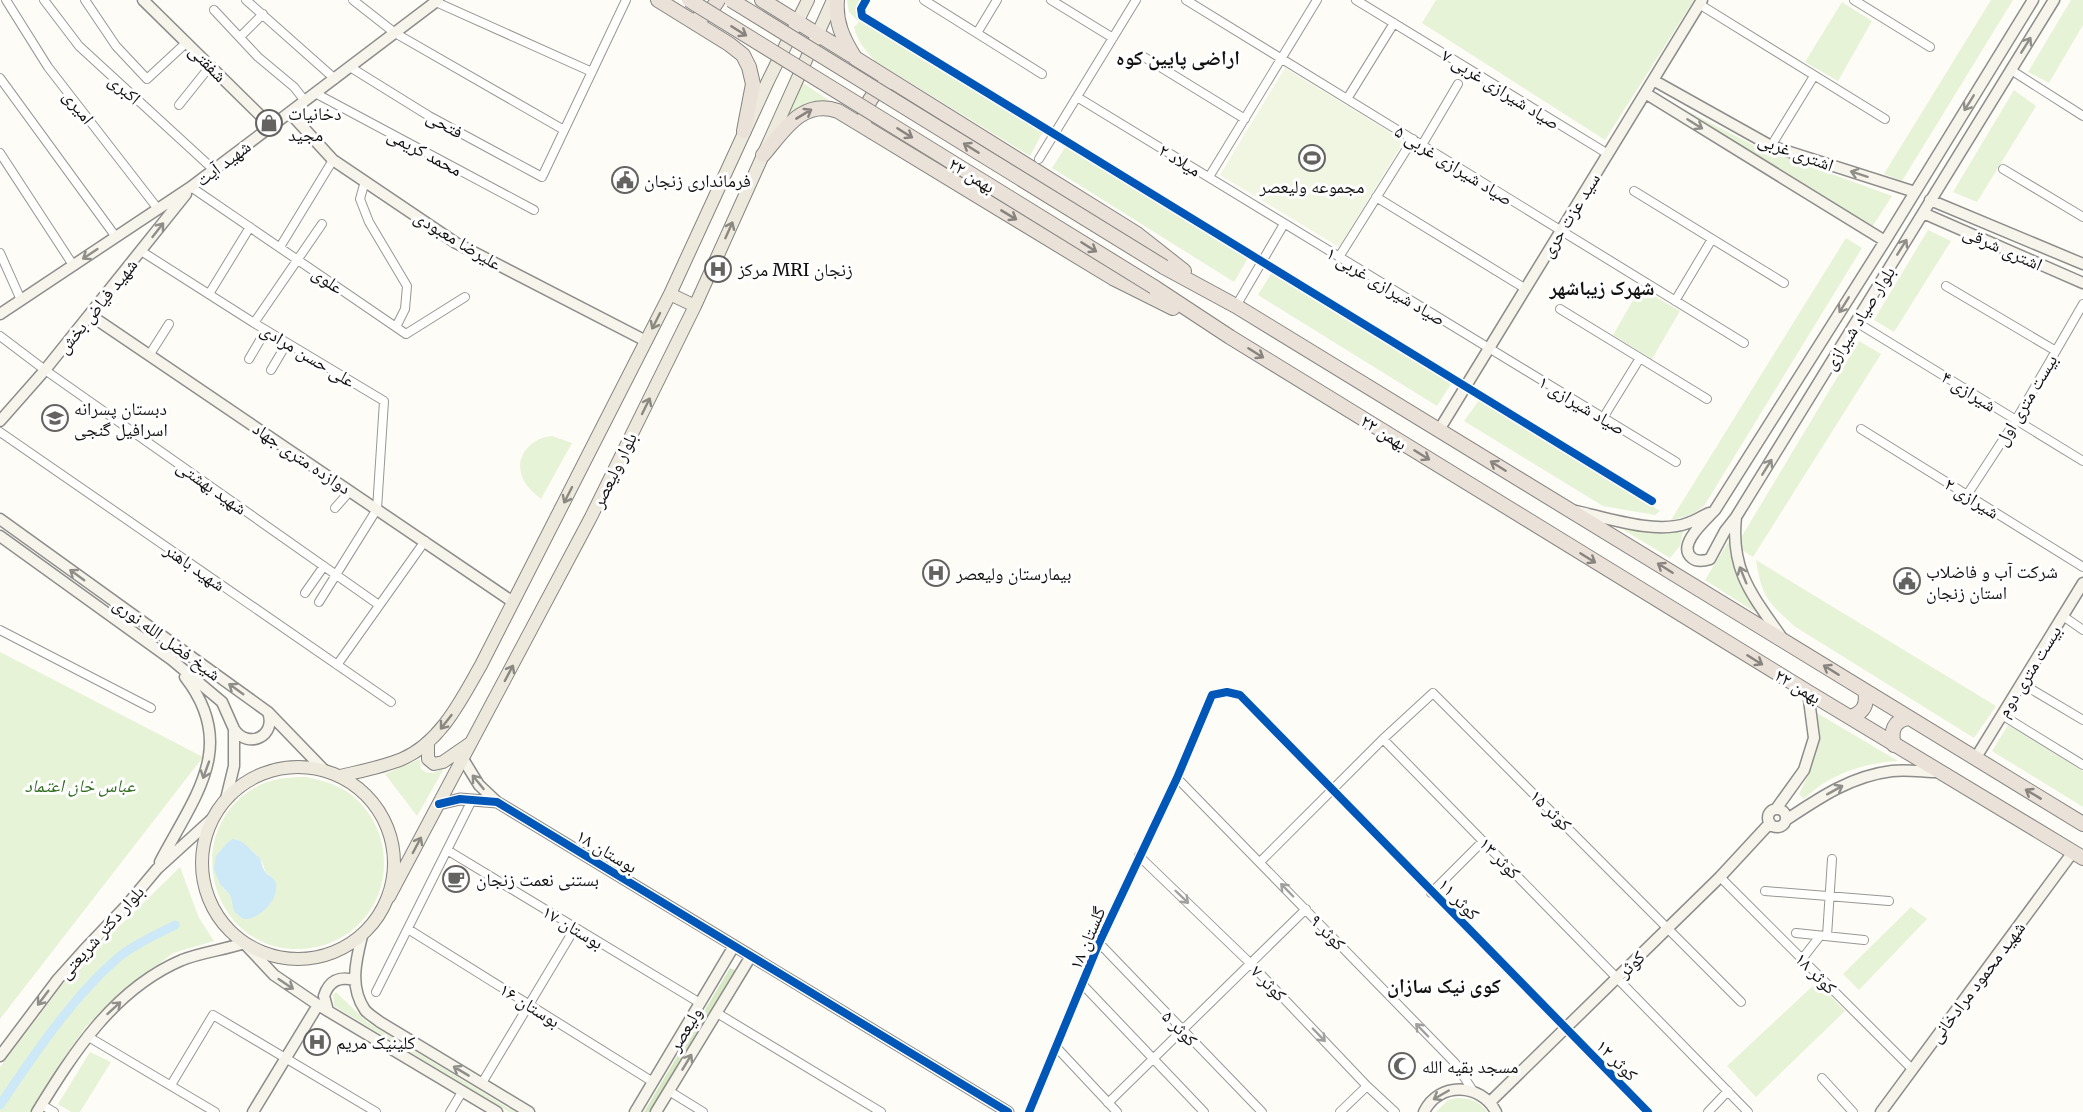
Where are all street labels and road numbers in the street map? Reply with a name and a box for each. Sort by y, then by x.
street label: شفقتی [184,39,232,87]
street label: صیاد شیرازی غربی ۷ [1438,43,1564,135]
street label: اکبری [104,69,146,109]
street label: امیری [58,85,100,129]
street label: فتحی [423,105,467,143]
street label: صیاد شیرازی غربی ۵ [1391,119,1517,211]
street label: محمد کریمی [384,123,466,181]
street label: اشتری غربی [1755,128,1837,176]
street label: شهید آیت [191,135,255,191]
street label: میلاد ۲ [1155,138,1205,182]
street label: ۲۲ بهمن [945,152,999,198]
street label: سید عزت حری [1535,168,1605,262]
street label: علیرضا معبودی [410,205,506,275]
street label: اشتری شرقی [1960,220,2046,276]
street label: صیاد شیرازی غربی ۱ [1322,241,1450,331]
street label: شهید فیاض بخش [52,254,142,358]
street label: علوی [308,261,348,299]
street label: بلوار صیاد شیرازی [1818,262,1900,374]
street label: علی حسن مرادی [256,318,360,392]
street label: بیست متری اول [1990,350,2062,450]
street label: شیرازی ۴ [1937,365,2001,417]
street label: صیاد شیرازی ۱ [1534,370,1630,440]
street label: ۲۲ بهمن [1357,409,1411,455]
street label: دوازده متری جهاد [248,417,356,499]
street label: بلوار ولیعصر [586,429,642,512]
street label: شهید بهشتی [172,454,252,520]
street label: شیرازی ۲ [1940,472,2004,524]
street label: شهید باهنر [159,537,230,596]
street label: شیخ فضل الله نوری [108,592,225,687]
street label: بیست متری دوم [1992,621,2067,722]
street label: ۲۲ بهمن [1771,663,1825,709]
street label: ۱۵ کوثر [1525,784,1577,836]
street label: بوستان ۱۸ [572,824,642,878]
street label: کوثر ۱۳ [1474,832,1526,884]
street label: کوثر ۱۱ [1433,873,1485,925]
street label: بلوار دکتر شریعتی [53,880,149,983]
street label: بوستان ۱۷ [538,900,608,954]
street label: گلستان ۱۸ [1064,903,1111,973]
street label: کوثر ۹ [1305,909,1351,955]
street label: شهید محمود مرادخانی [1924,917,2030,1047]
street label: کوثر [1612,945,1650,983]
street label: کوثر ۱۸ [1790,947,1842,999]
street label: کوثر ۷ [1246,960,1292,1006]
street label: بوستان ۱۶ [495,977,565,1033]
street label: ولیعصر [662,1003,707,1056]
street label: کوثر ۵ [1157,1005,1203,1051]
street label: کوثر ۱۲ [1591,1034,1643,1086]

